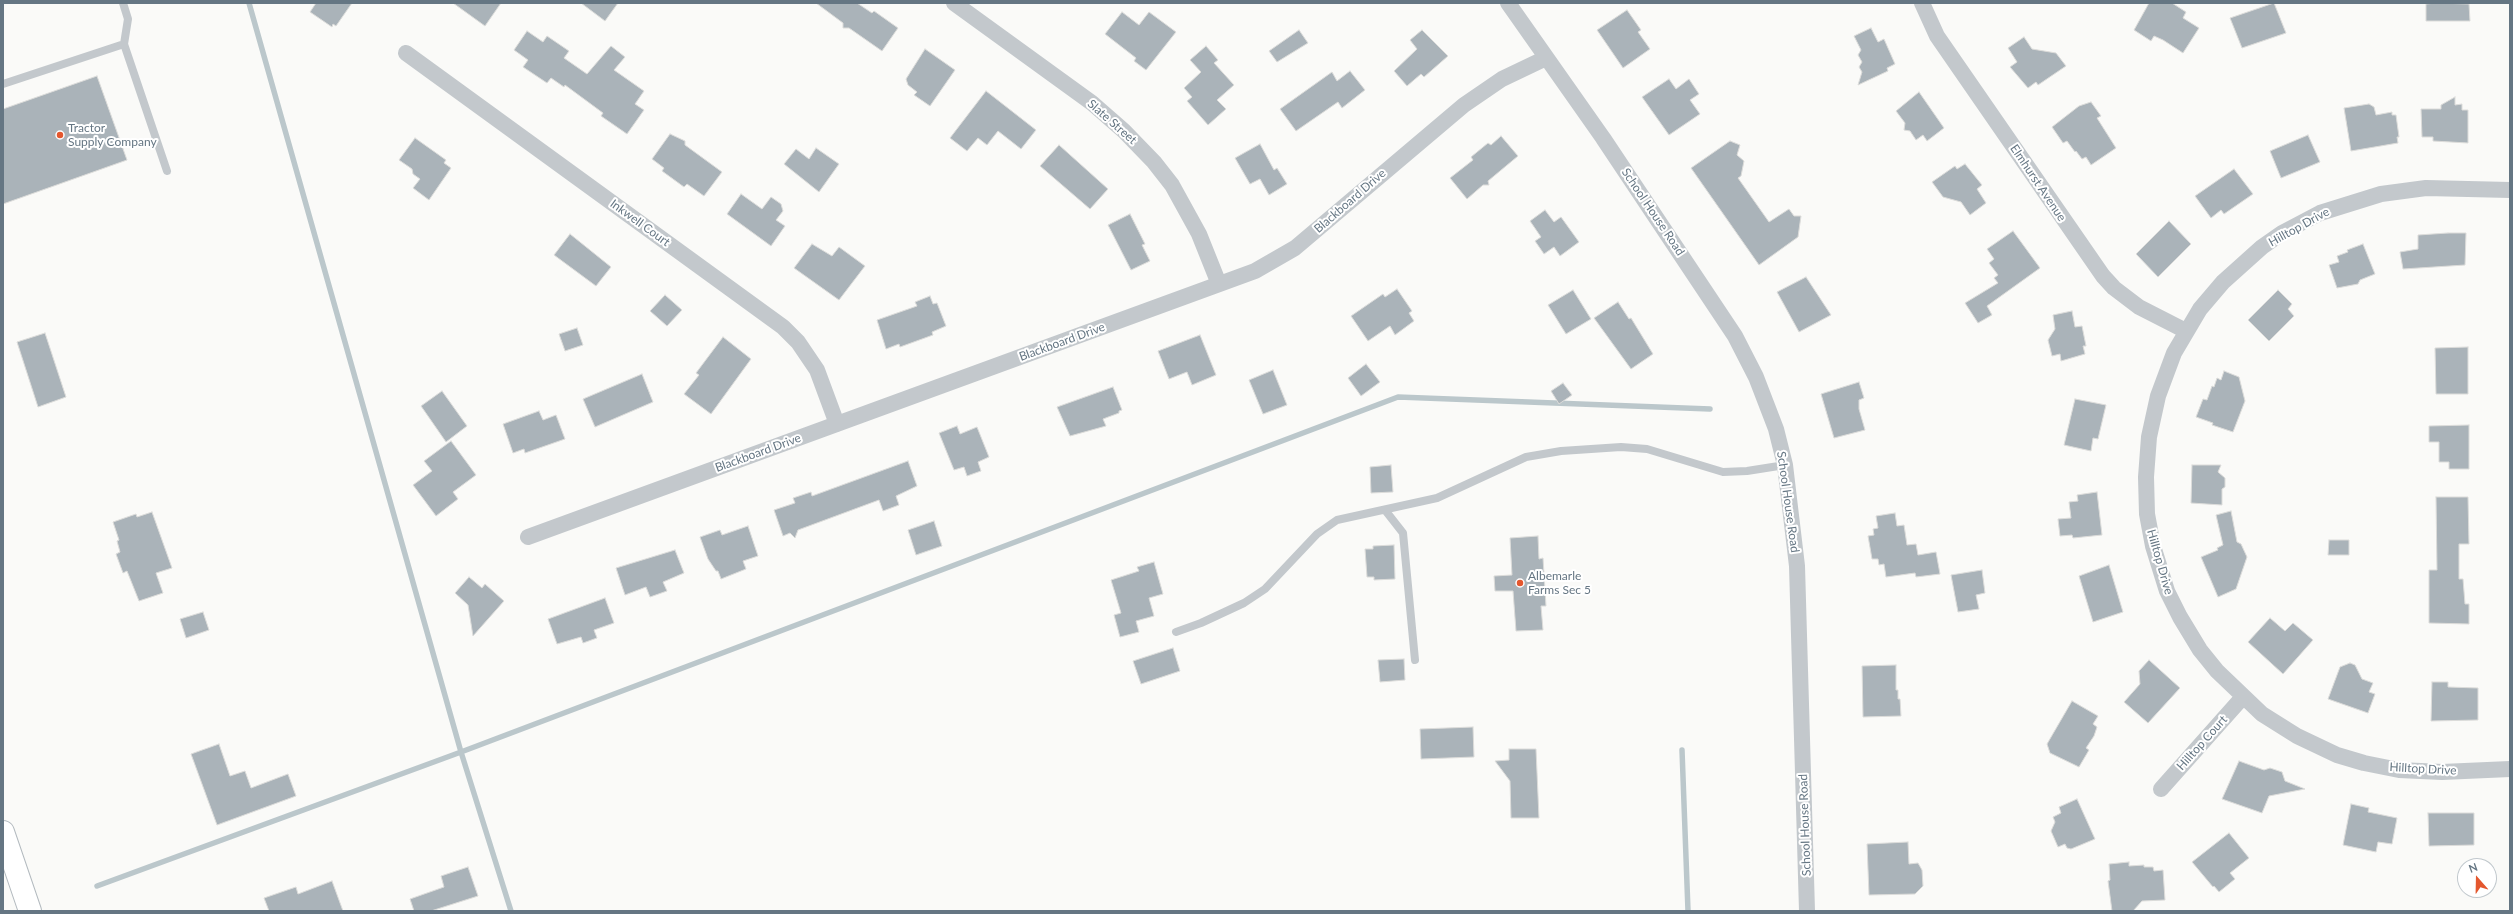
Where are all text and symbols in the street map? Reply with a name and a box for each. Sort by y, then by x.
street label: Slate Street [1084,97,1140,147]
place label: Tractor Supply Company [68,121,157,149]
marker: Tractor Supply Company [55,130,65,140]
street label: Elmhurst Avenue [2007,142,2069,224]
street label: Blackboard Drive [1311,166,1389,236]
street label: School House Road [1618,166,1688,258]
street label: Inkwell Court [607,196,673,250]
street label: Hilltop Drive [2266,204,2332,250]
street label: Blackboard Drive [1017,320,1107,364]
street label: Blackboard Drive [713,431,803,475]
street label: School House Road [1774,450,1802,554]
street label: Hilltop Drive [2144,528,2176,596]
place label: Albemarle Farms Sec 5 [1528,569,1591,597]
marker: Albemarle Farms Sec 5 [1515,578,1525,588]
street label: Hilltop Court [2174,713,2230,773]
street label: Hilltop Drive [2389,760,2457,778]
street label: School House Road [1796,774,1814,876]
north arrow [2457,858,2497,898]
text: N [2467,860,2479,875]

